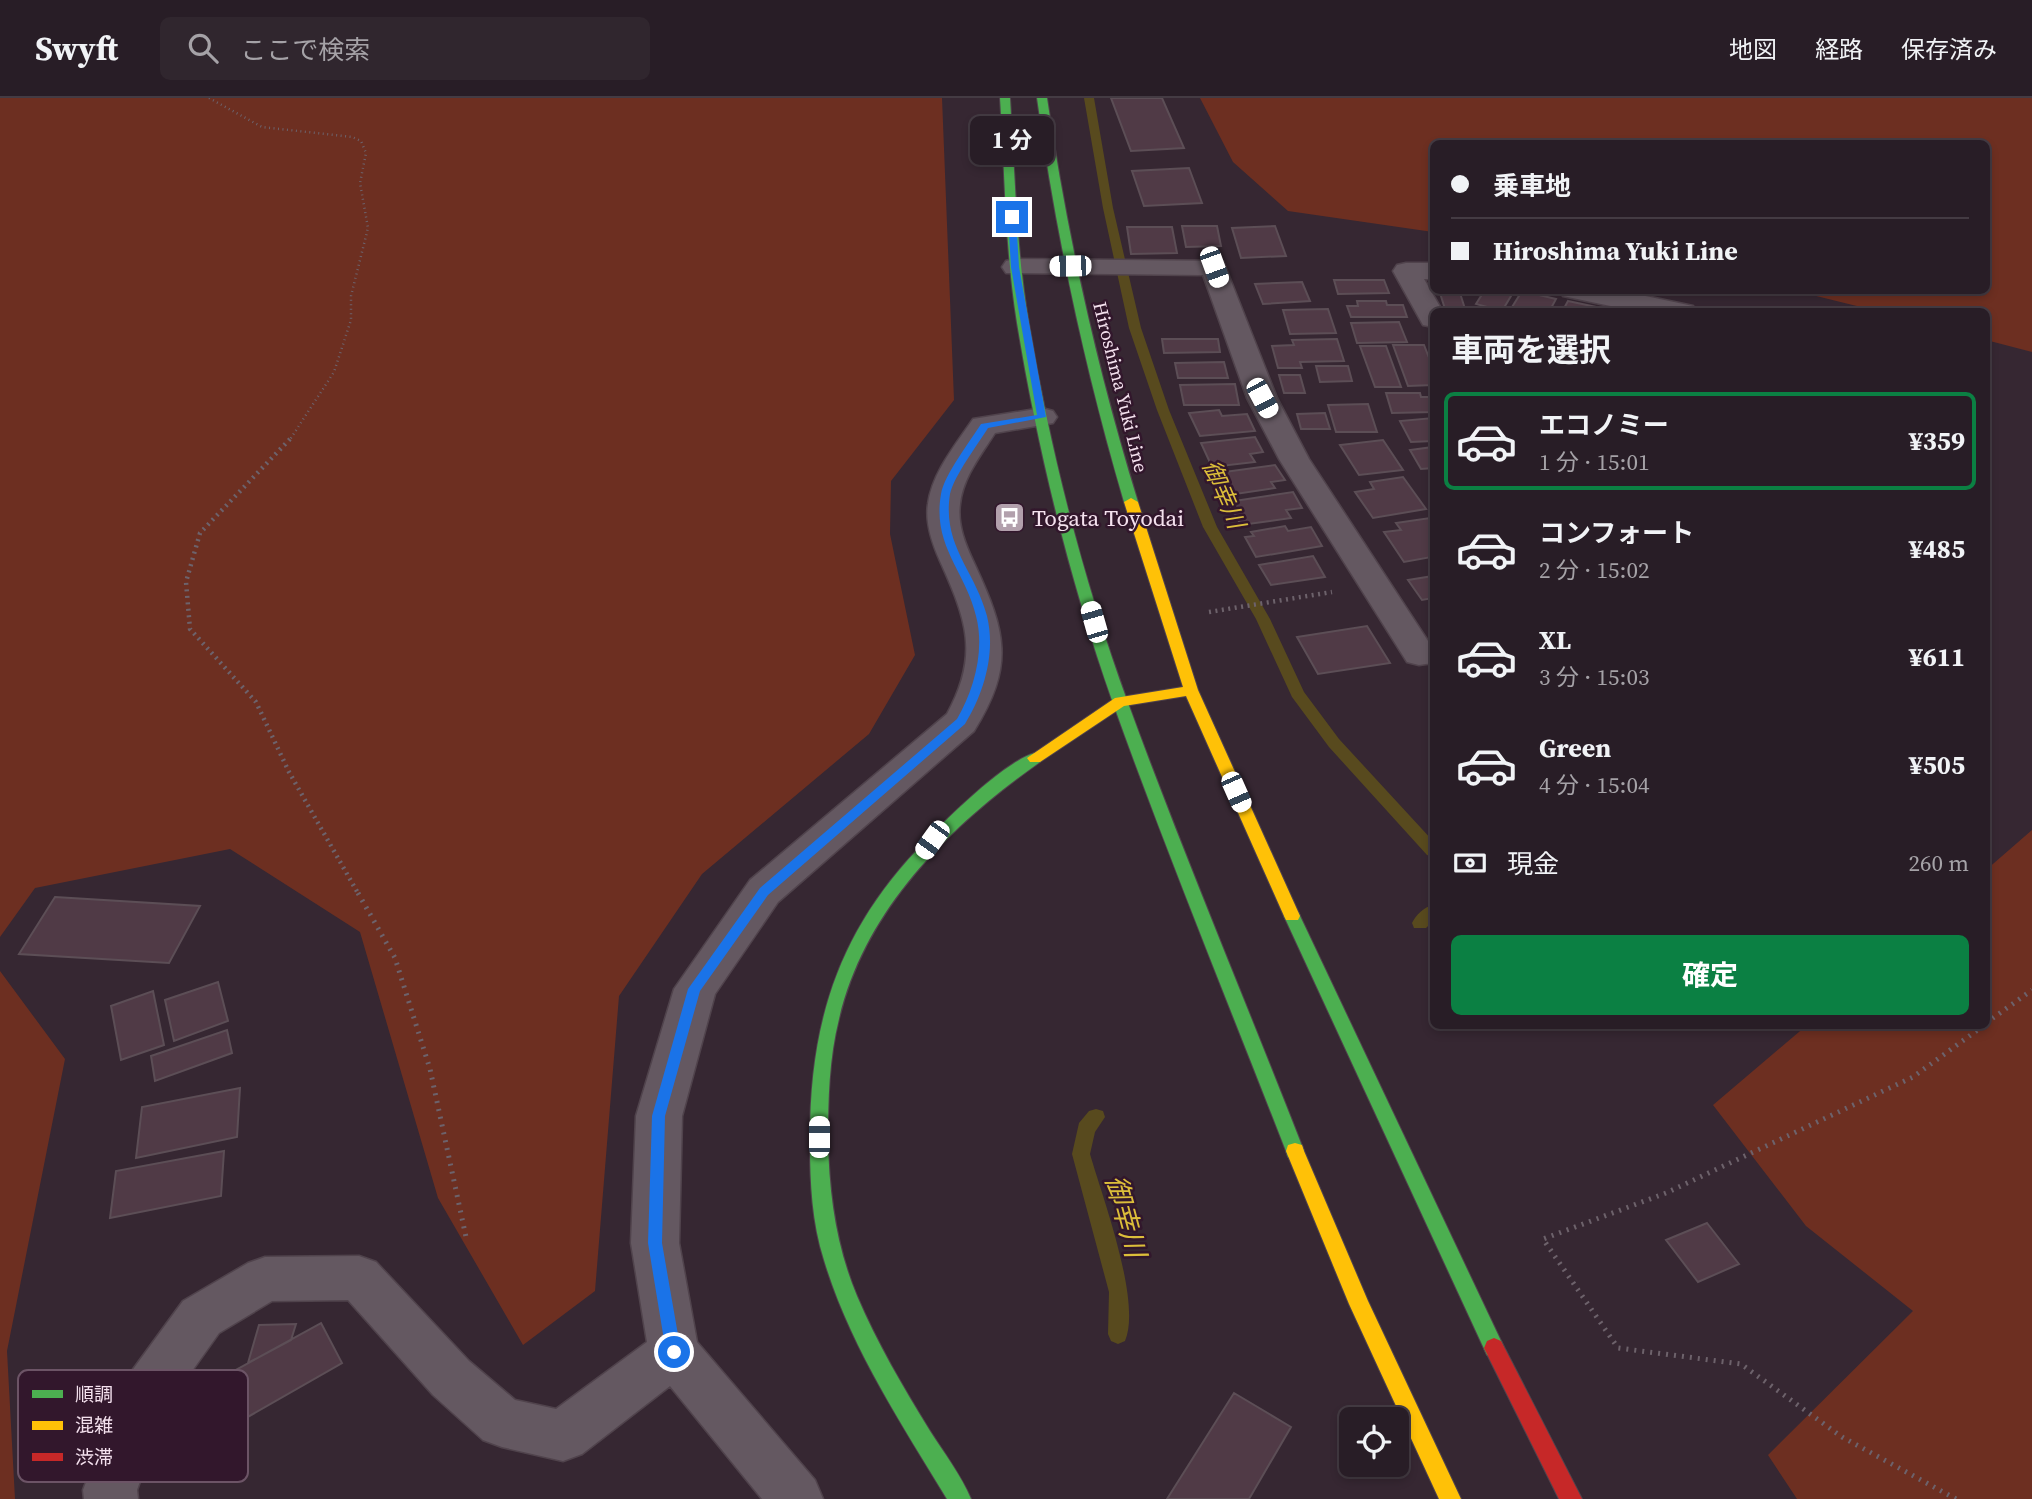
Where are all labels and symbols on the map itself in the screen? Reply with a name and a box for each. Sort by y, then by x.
callout: 1 分 [970,116,1054,164]
route end [996,201,1028,233]
car [1197,244,1232,290]
car [1049,255,1092,277]
street label: Hiroshima Yuki Line [1087,299,1155,475]
car [1243,375,1282,421]
water label: 御幸川 [1195,454,1254,536]
bus stop icon: Togata Toyodai [992,501,1026,535]
place label: Togata Toyodai [1032,502,1184,534]
car [1079,599,1110,645]
car [1218,769,1255,815]
car [912,817,953,863]
car [809,1116,830,1158]
water label: 御幸川 [1097,1171,1156,1264]
route start [658,1336,690,1368]
legend [18,1370,248,1482]
text: 順調 [75,1381,113,1407]
text: 混雑 [75,1412,113,1438]
text: 渋滞 [75,1444,113,1470]

